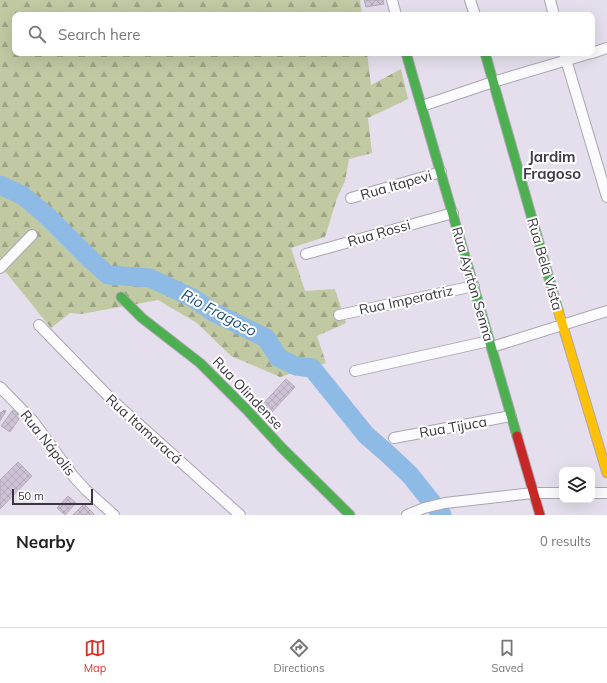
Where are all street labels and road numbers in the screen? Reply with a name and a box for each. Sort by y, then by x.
street label: Rua Itapevi [358,166,434,204]
street label: Rua Rossi [345,215,413,251]
street label: Rua Bela Vista [523,216,567,312]
street label: Rua Ayrton Senna [448,225,498,343]
street label: Rua Imperatriz [357,281,455,319]
street label: Rua Olindense [209,353,287,433]
street label: Rua Itamaracá [102,390,186,468]
street label: Rua Nápolis [17,406,79,480]
street label: Rua Tijuca [418,412,488,442]

